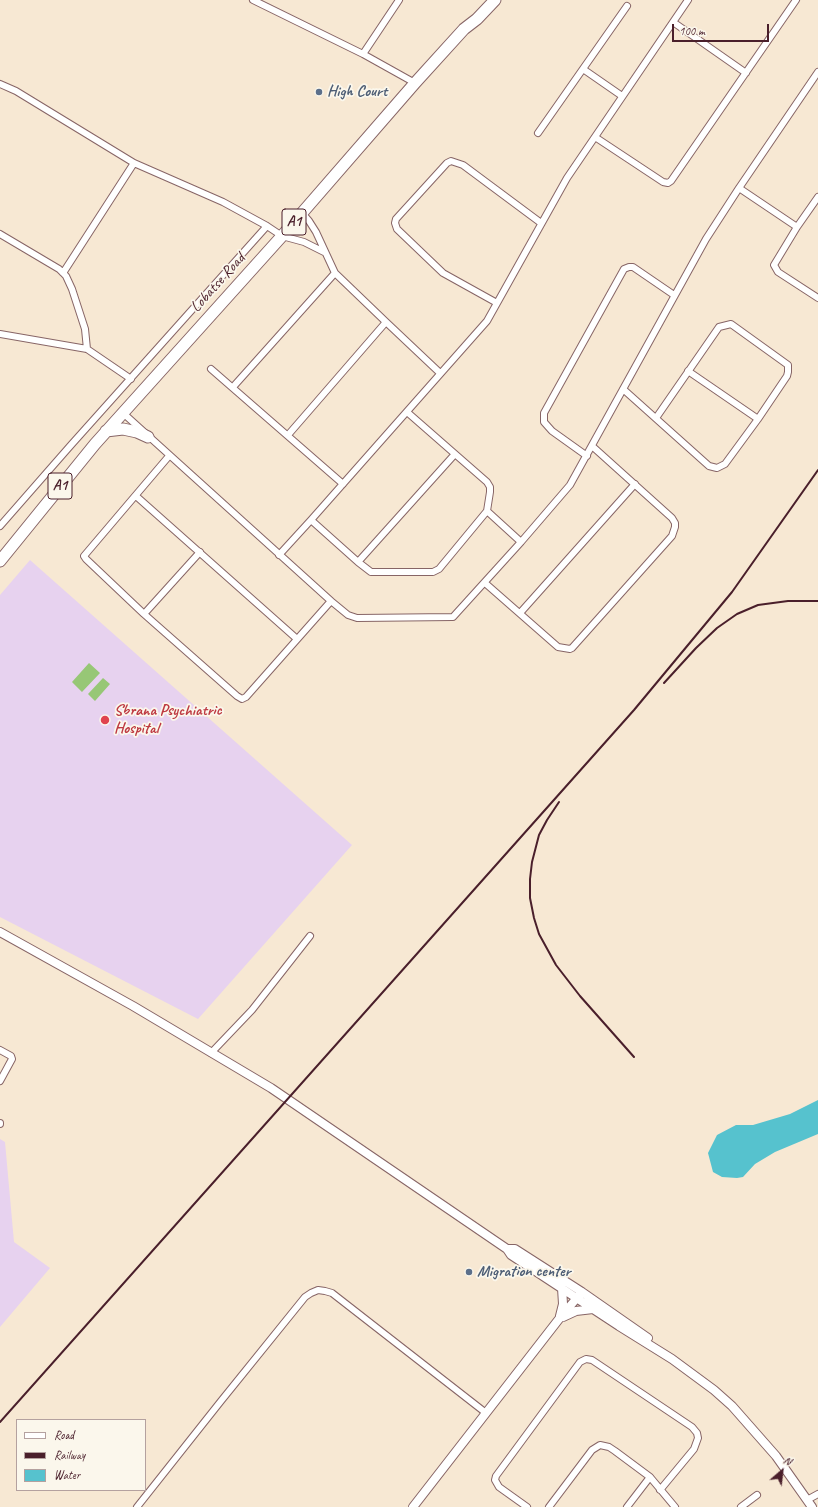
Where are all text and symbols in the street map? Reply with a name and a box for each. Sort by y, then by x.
scale bar [674,16,771,42]
text: 100 m [679,23,705,39]
place label: High Court [327,82,387,102]
marker: High Court [314,87,324,97]
road number: A1 [282,209,306,235]
street label: Lobatse Road [187,250,249,316]
road number: A1 [48,473,72,499]
place label: Sbrana Psychiatric Hospital [114,701,221,739]
marker: Sbrana Psychiatric Hospital [99,714,111,726]
place label: Migration center [477,1262,570,1282]
marker: Migration center [464,1267,474,1277]
legend [16,1419,146,1491]
text: Road [54,1427,74,1443]
text: Railway [54,1447,85,1463]
north arrow [762,1451,802,1491]
text: N [781,1453,794,1468]
text: Water [54,1467,80,1483]

